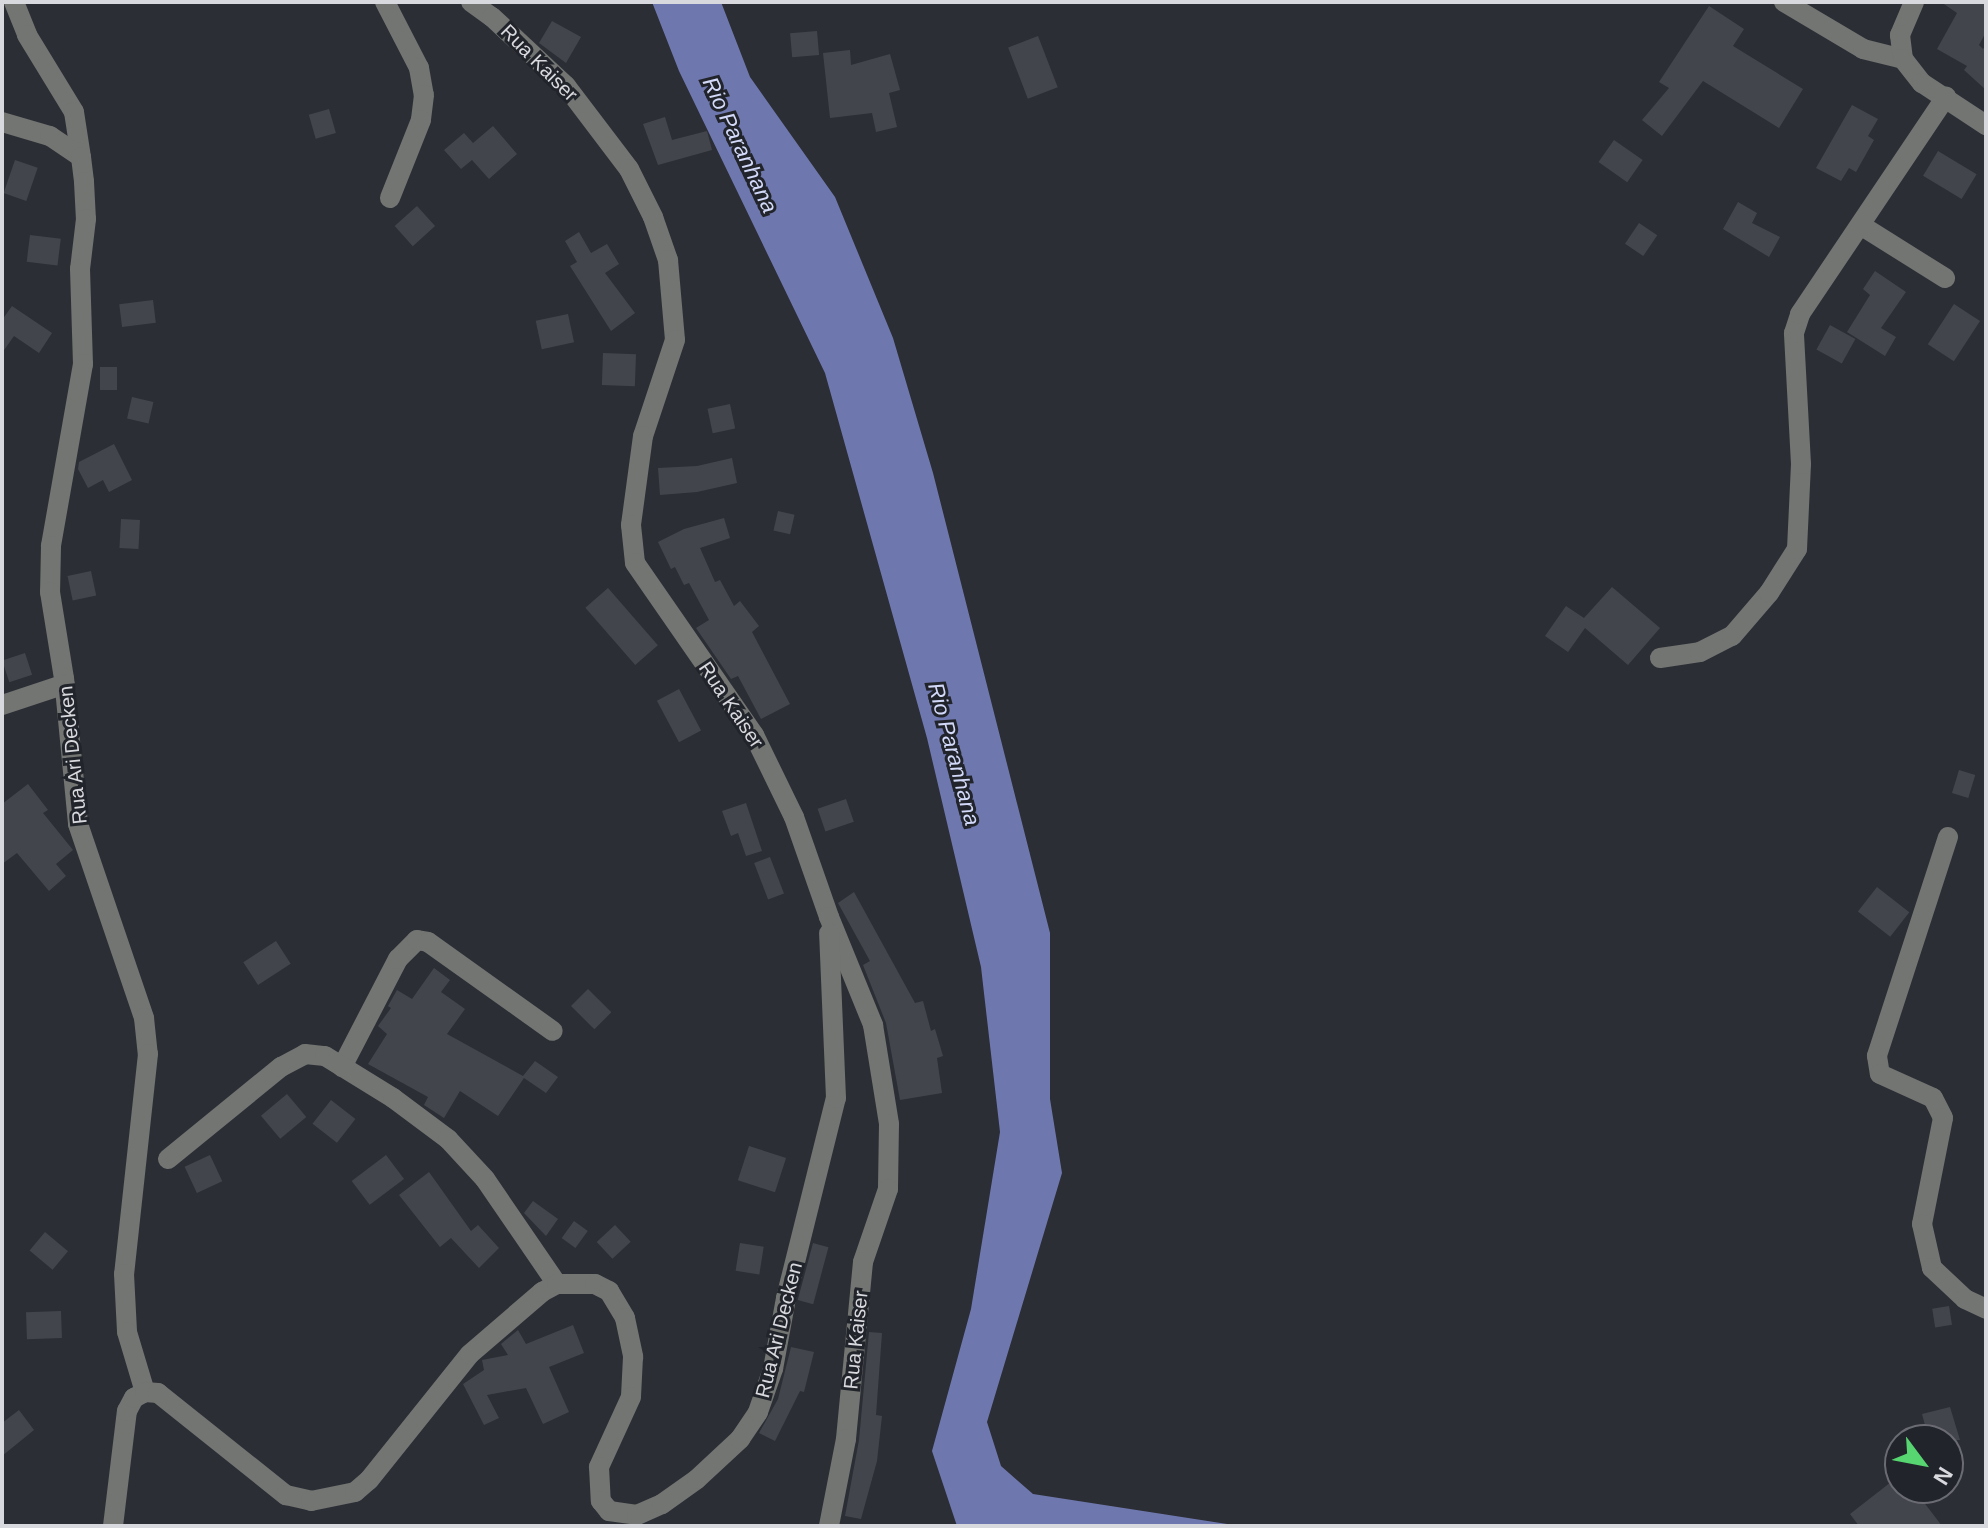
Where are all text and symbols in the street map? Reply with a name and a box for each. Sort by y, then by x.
street label: Rua Kaiser [496,20,582,106]
water label: Rio Paranhana [697,73,783,217]
street label: Rua Kaiser [693,657,769,753]
water label: Rio Paranhana [922,680,986,828]
street label: Rua Ari Decken [54,684,92,826]
street label: Rua Ari Decken [750,1259,808,1401]
street label: Rua Kaiser [839,1290,873,1390]
north arrow [1884,1424,1964,1504]
text: N [1928,1463,1958,1489]

